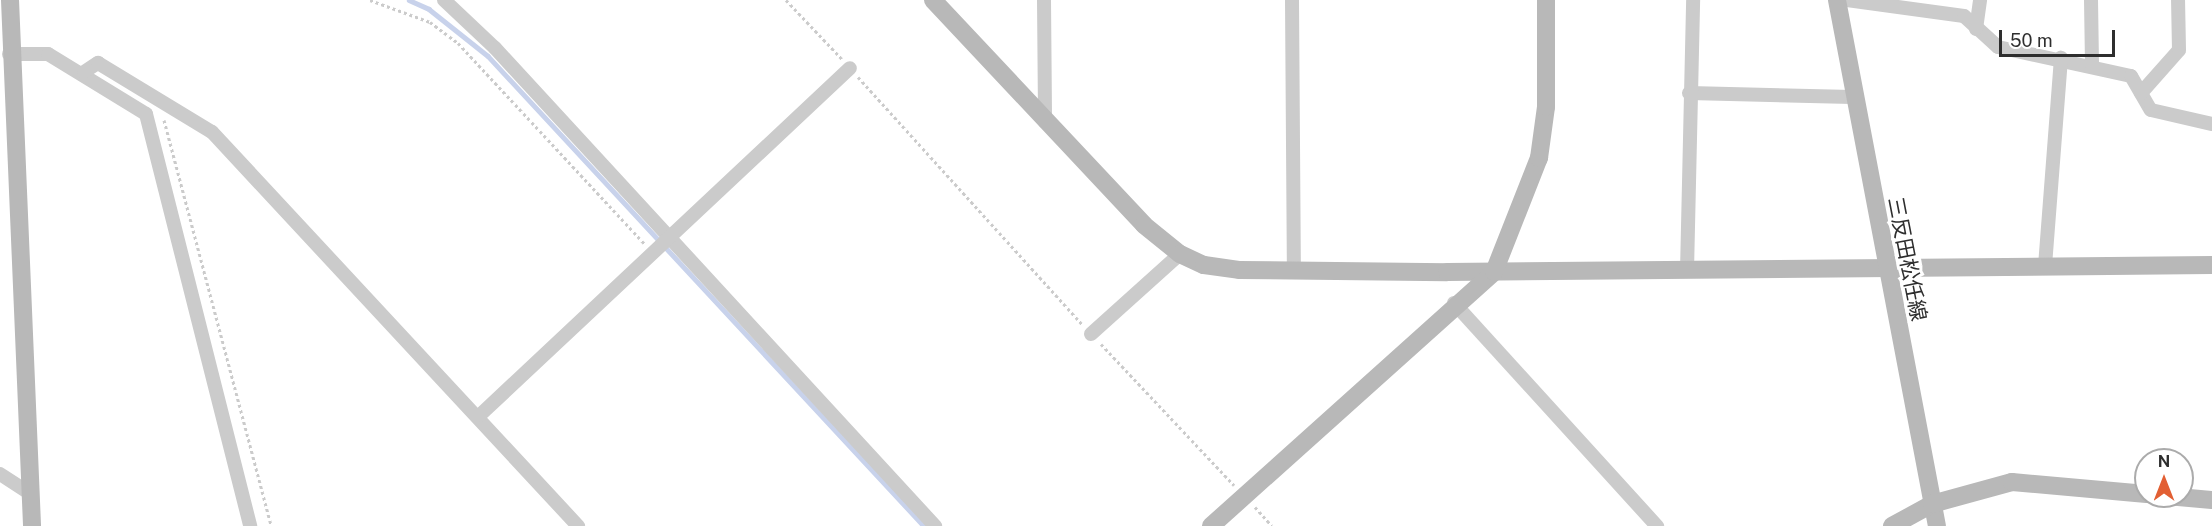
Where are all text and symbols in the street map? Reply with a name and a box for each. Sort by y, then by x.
scale bar [2002,18,2118,56]
text: 50 m [2010,30,2053,51]
street label: 三反田松任線 [1883,195,1931,323]
north arrow [2134,448,2194,508]
text: N [2158,452,2170,471]

